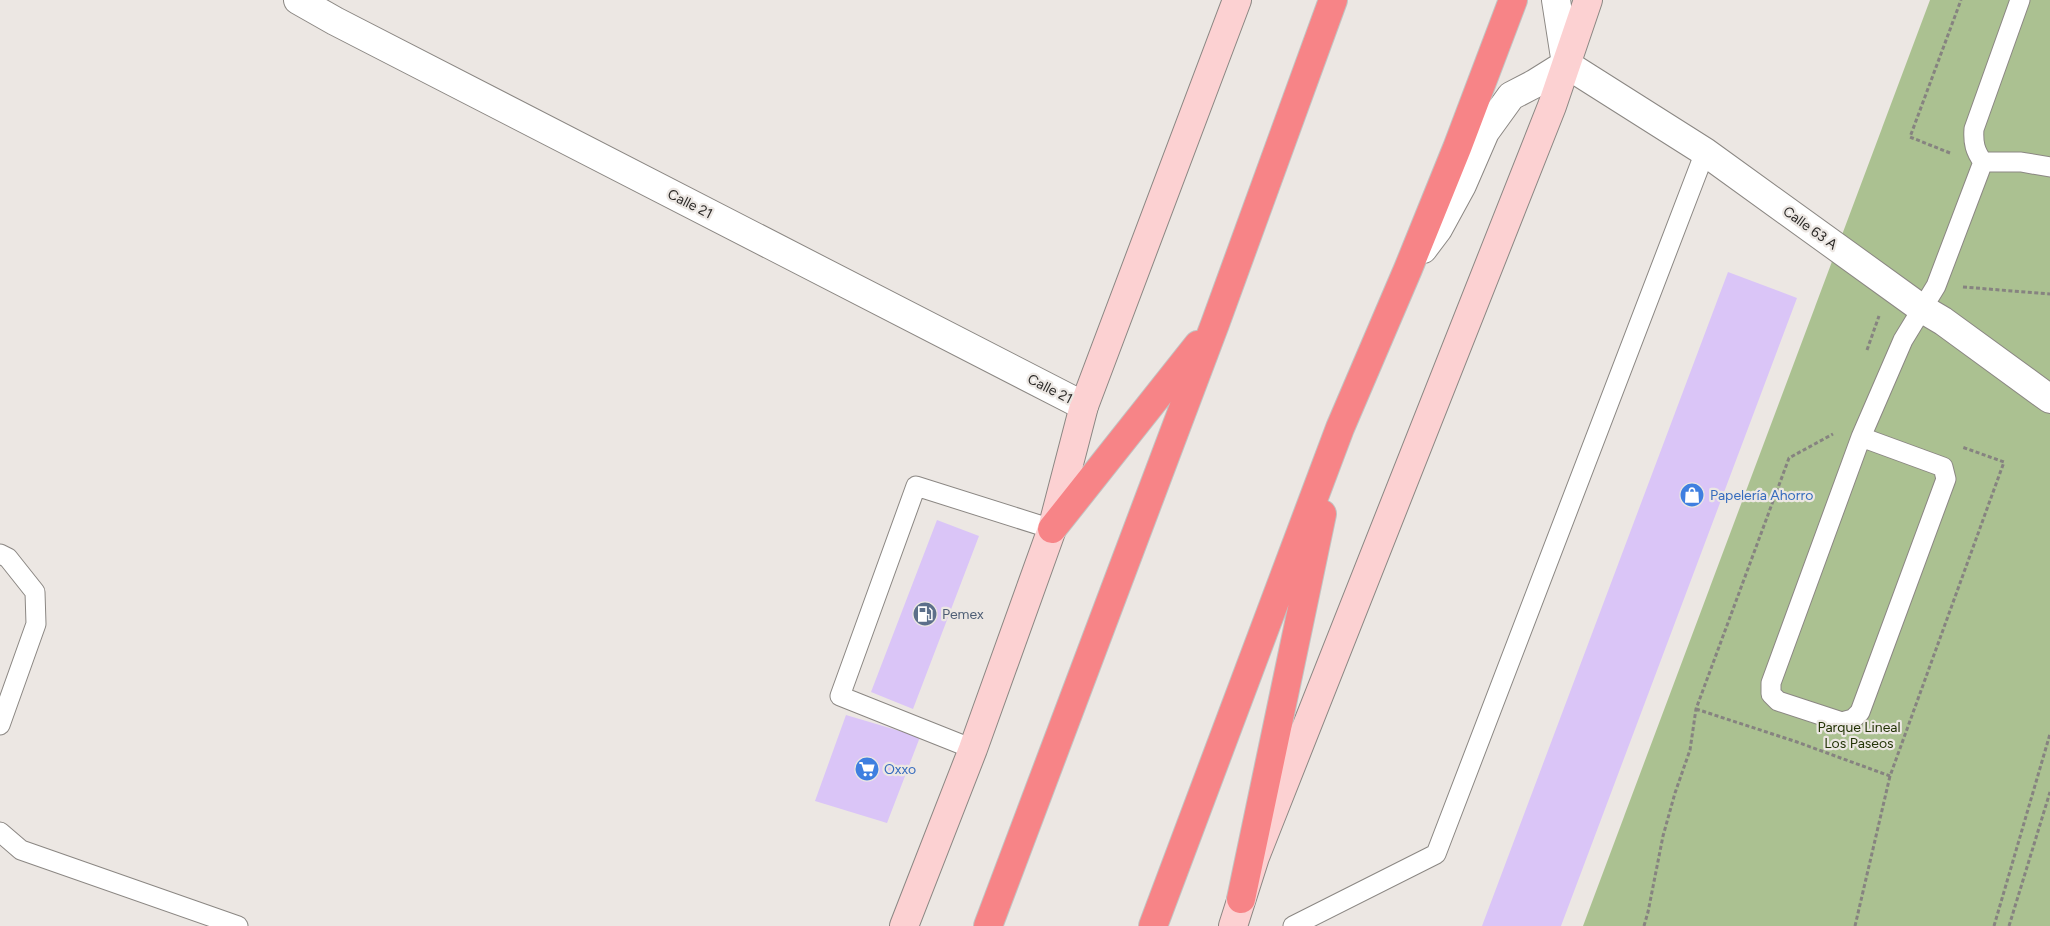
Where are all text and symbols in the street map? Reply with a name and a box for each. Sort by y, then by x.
street label: Calle 21 [665,186,715,222]
street label: Calle 63 A [1780,203,1841,254]
street label: Calle 21 [1025,371,1075,407]
shop icon: Papelería Ahorro [1679,482,1705,508]
place label: Papelería Ahorro [1710,487,1813,504]
fuel station icon: Pemex [912,601,938,627]
place label: Pemex [942,606,984,623]
park label: Parque Lineal Los Paseos [1817,719,1901,752]
supermarket icon: Oxxo [854,756,880,782]
place label: Oxxo [884,761,916,778]

